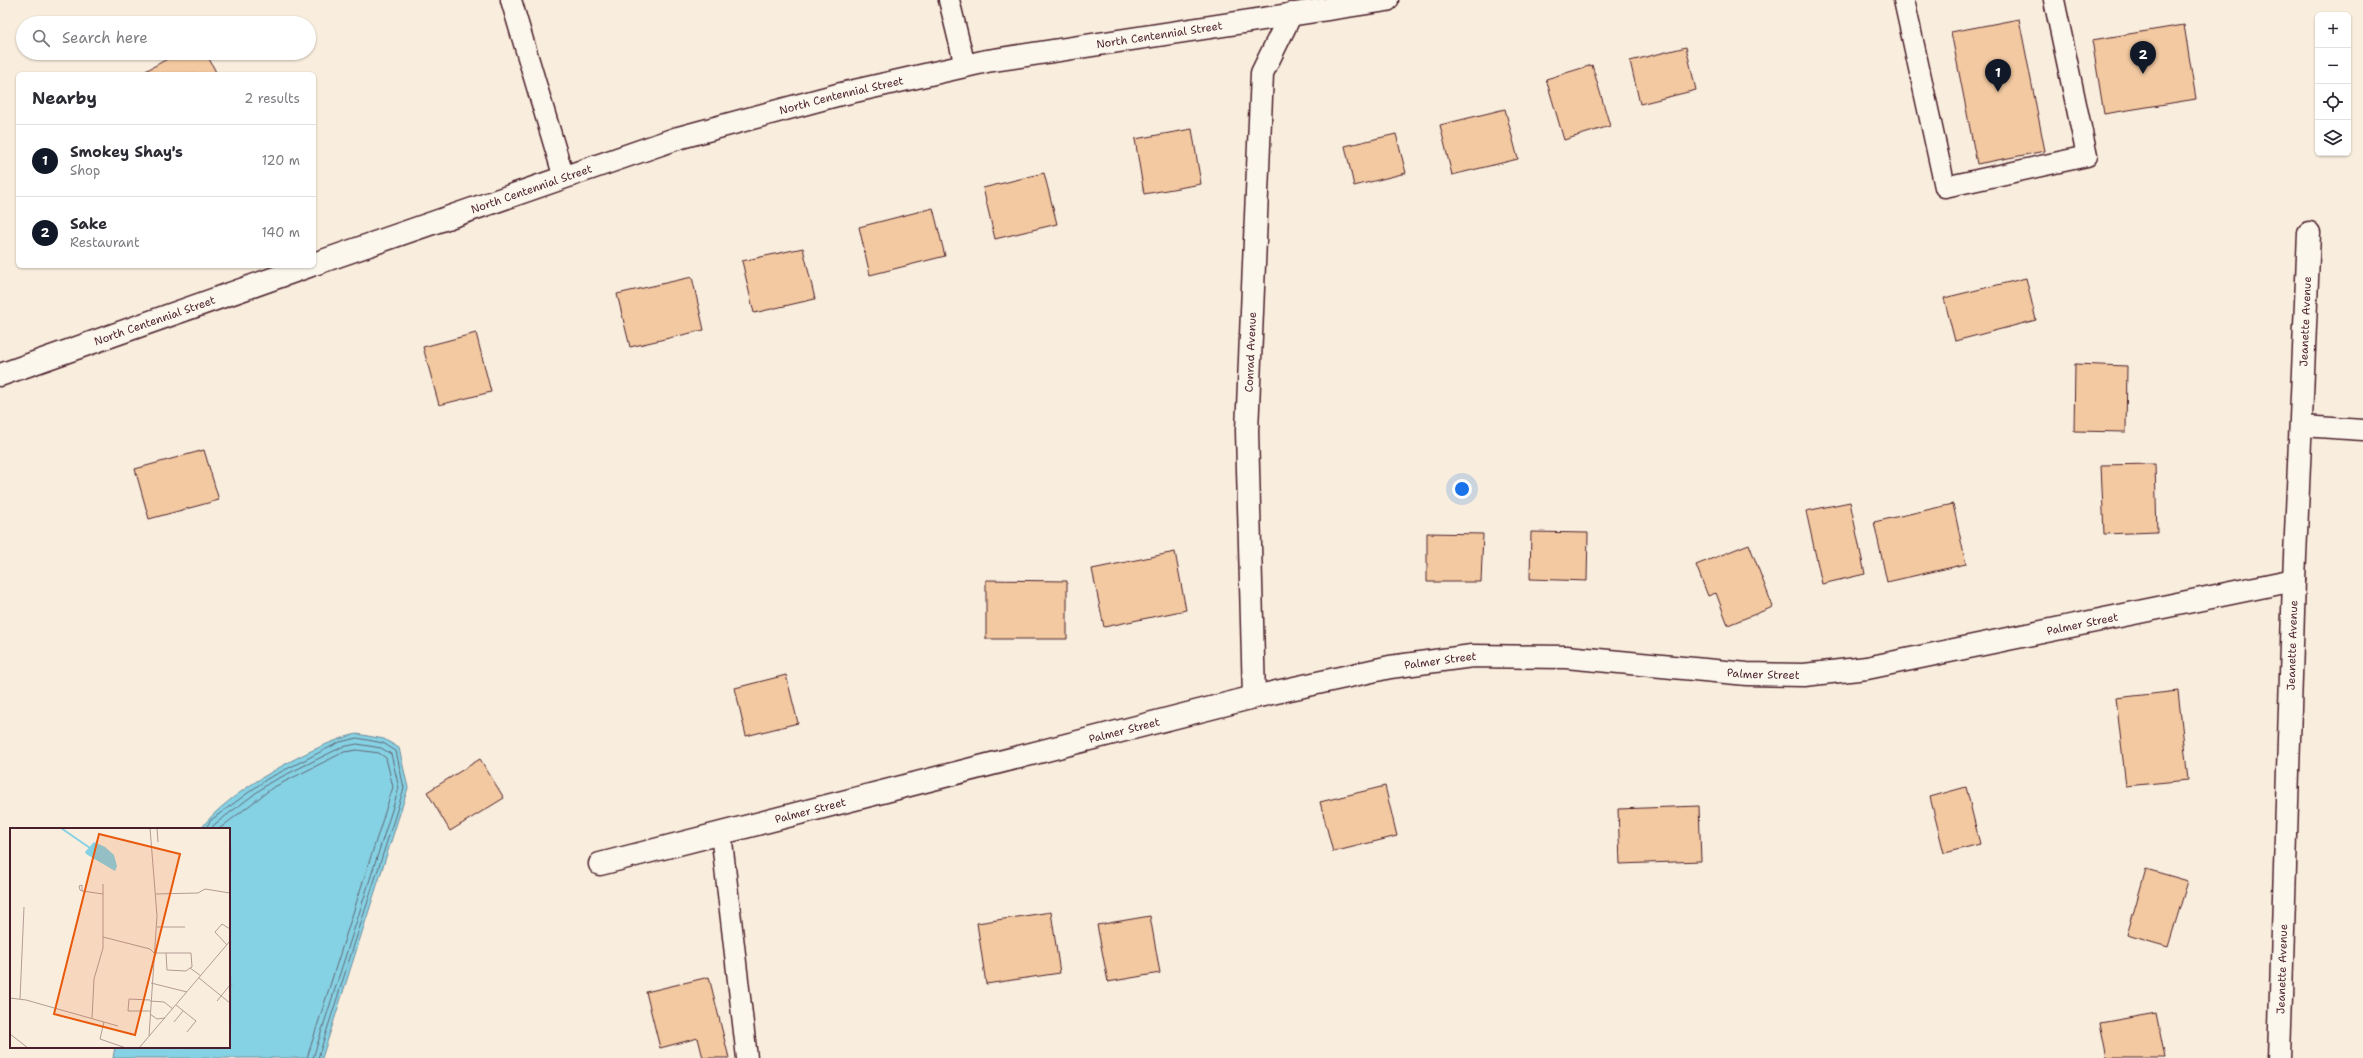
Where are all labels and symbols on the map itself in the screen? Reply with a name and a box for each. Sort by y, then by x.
street label: North Centennial Street [1095,18,1224,52]
pin: 2 [2130,41,2156,74]
pin: 1 [1985,59,2011,92]
street label: North Centennial Street [777,73,905,118]
street label: North Centennial Street [469,161,594,217]
street label: Jeanette Avenue [2296,276,2315,367]
street label: North Centennial Street [92,292,217,349]
street label: Conrad Avenue [1241,312,1259,393]
your location [1452,479,1472,499]
street label: Jeanette Avenue [2283,600,2301,691]
street label: Palmer Street [2045,609,2120,638]
street label: Palmer Street [1403,648,1477,673]
street label: Palmer Street [1726,665,1800,682]
street label: Palmer Street [1087,714,1161,746]
street label: Palmer Street [773,794,848,827]
inset map [10,828,230,1048]
street label: Jeanette Avenue [2273,924,2291,1014]

